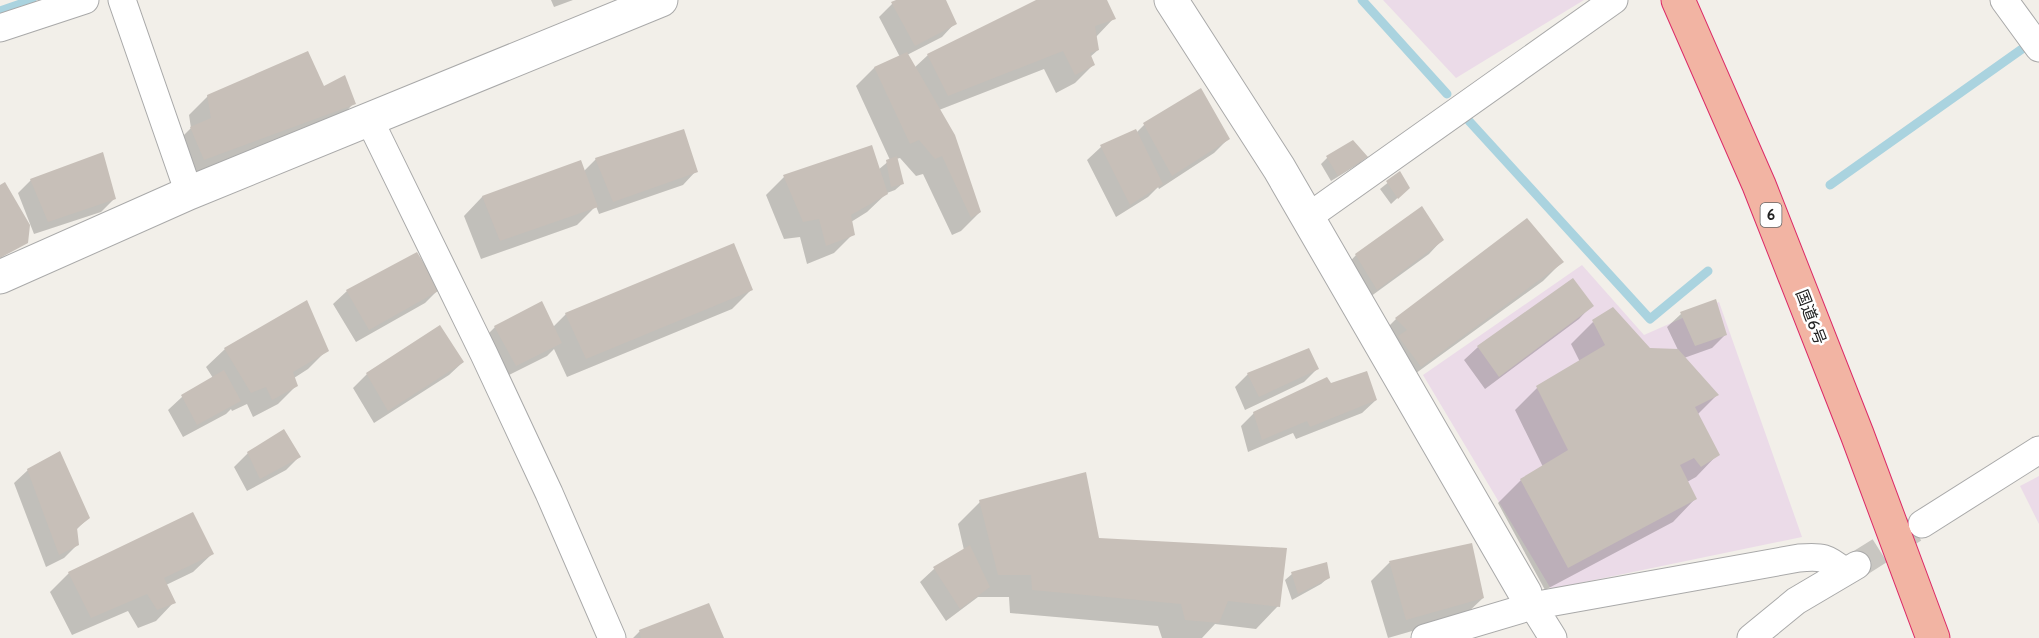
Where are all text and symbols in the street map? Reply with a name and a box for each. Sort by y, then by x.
road number: 6 [1760,203,1782,227]
street label: 国道6号 [1792,287,1830,347]

